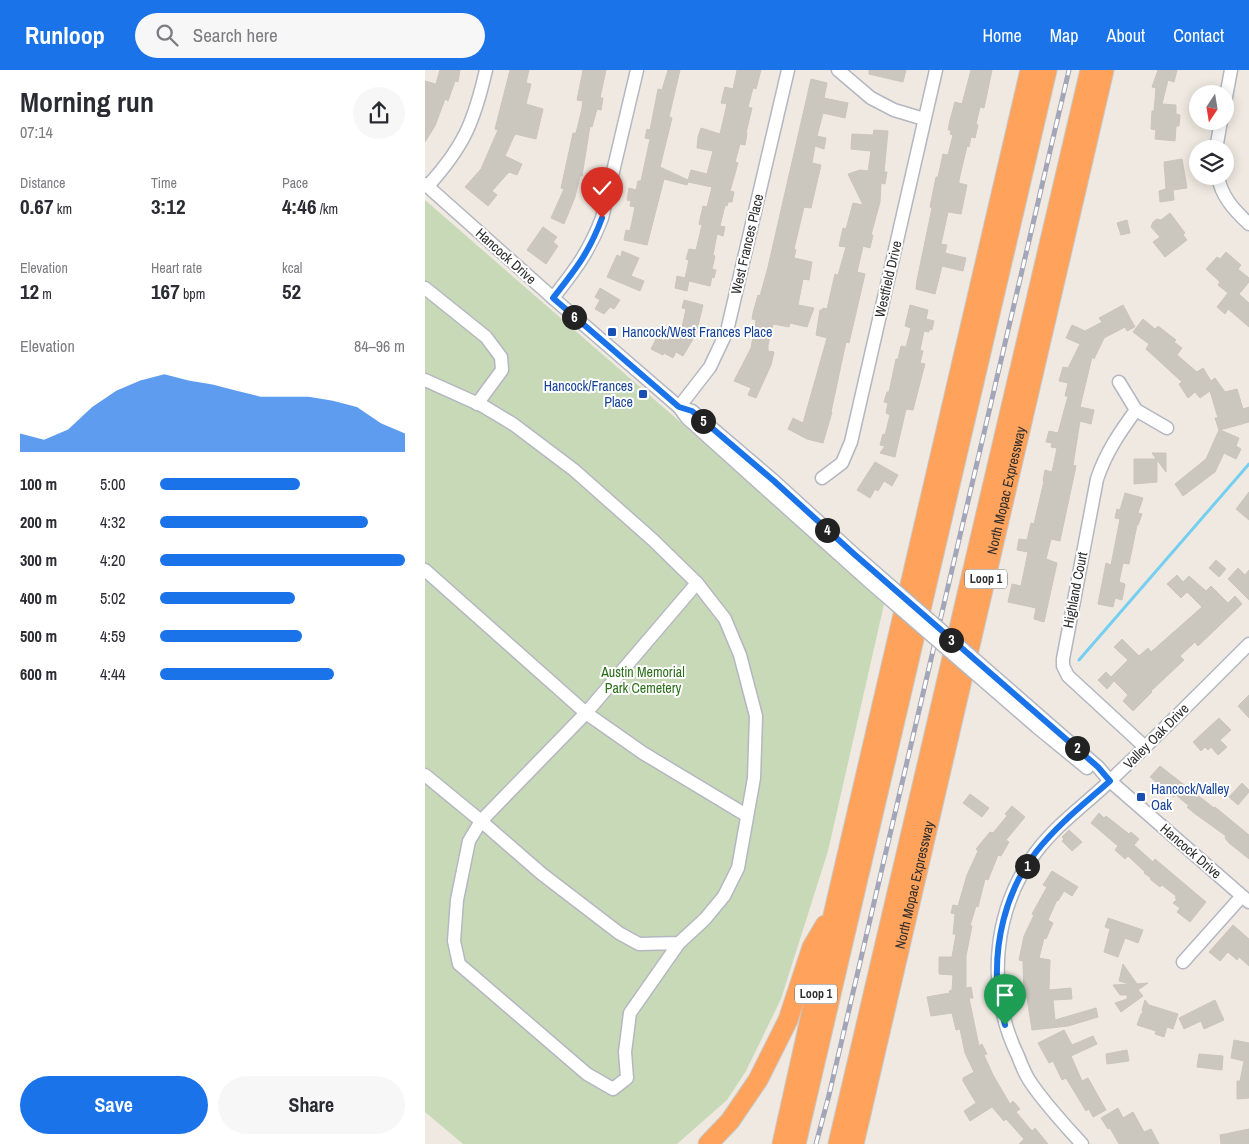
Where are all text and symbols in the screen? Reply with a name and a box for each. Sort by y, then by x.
search box [135,13,485,58]
text: Runloop [25,19,105,51]
icon: search [153,21,181,49]
text: Search here [193,22,278,48]
text: Home [982,23,1022,48]
text: Map [1050,23,1079,48]
text: About [1107,23,1145,48]
text: Contact [1173,23,1224,48]
text: Morning run [20,83,154,121]
north arrow [1189,85,1234,130]
map controls [1189,85,1234,185]
button: share [353,87,405,139]
text: 07:14 [20,121,53,143]
button: layers [1189,140,1234,185]
pin [581,167,623,218]
text: Distance [20,174,65,192]
text: Time [151,174,177,192]
text: Pace [282,174,308,192]
icon: check [588,174,616,202]
text: 0.67 [20,192,54,221]
text: 3:12 [151,192,185,221]
text: 4:46 [282,192,316,221]
street label: West Frances Place [727,192,767,296]
text: km [54,200,72,218]
text: /km [316,200,338,218]
street label: Hancock Drive [472,224,540,288]
street label: Westfield Drive [870,239,906,319]
text: Elevation [20,259,68,277]
text: Heart rate [151,259,202,277]
text: kcal [282,259,302,277]
text: 12 [20,277,39,306]
text: 167 [151,277,180,306]
text: 52 [282,277,301,306]
text: m [39,285,52,303]
text: bpm [180,285,205,303]
pin: 6 [561,304,587,330]
text: 6 [571,308,578,326]
place label: Hancock/West Frances Place [622,323,772,341]
marker: Hancock/West Frances Place [606,326,618,338]
text: Elevation [20,335,75,357]
text: 84–96 m [354,335,405,357]
place label: Hancock/Frances Place [544,377,633,411]
marker: Hancock/Frances Place [637,388,649,400]
pin: 5 [691,408,715,434]
text: 5 [700,412,707,430]
street label: North Mopac Expressway [983,424,1030,556]
text: 100 m [20,473,57,495]
text: 5:00 [100,473,126,495]
text: 200 m [20,511,57,533]
text: 4:32 [100,511,126,533]
pin: 4 [815,518,839,542]
text: 4 [824,521,831,539]
text: 300 m [20,549,57,571]
text: 4:20 [100,549,126,571]
street label: Highland Court [1059,550,1091,630]
road number: Loop 1 [965,569,1007,588]
text: 400 m [20,587,57,609]
text: 5:02 [100,587,126,609]
text: 500 m [20,625,57,647]
text: 4:59 [100,625,126,647]
pin: 3 [939,628,963,652]
text: 3 [948,631,955,649]
text: 600 m [20,663,57,685]
text: 4:44 [100,663,126,685]
park label: Austin Memorial Park Cemetery [600,663,685,697]
street label: Valley Oak Drive [1119,699,1193,773]
pin: 2 [1065,736,1089,760]
text: 2 [1074,739,1081,757]
place label: Hancock/Valley Oak [1151,780,1230,814]
marker: Hancock/Valley Oak [1135,791,1147,803]
street label: North Mopac Expressway [891,819,938,951]
street label: Hancock Drive [1157,820,1225,882]
pin: 1 [1015,854,1039,878]
text: 1 [1024,857,1031,875]
pin [984,974,1026,1025]
icon: arrive [991,981,1019,1009]
road number: Loop 1 [795,984,837,1004]
button: Save [20,1076,208,1134]
button: Share [218,1076,405,1134]

